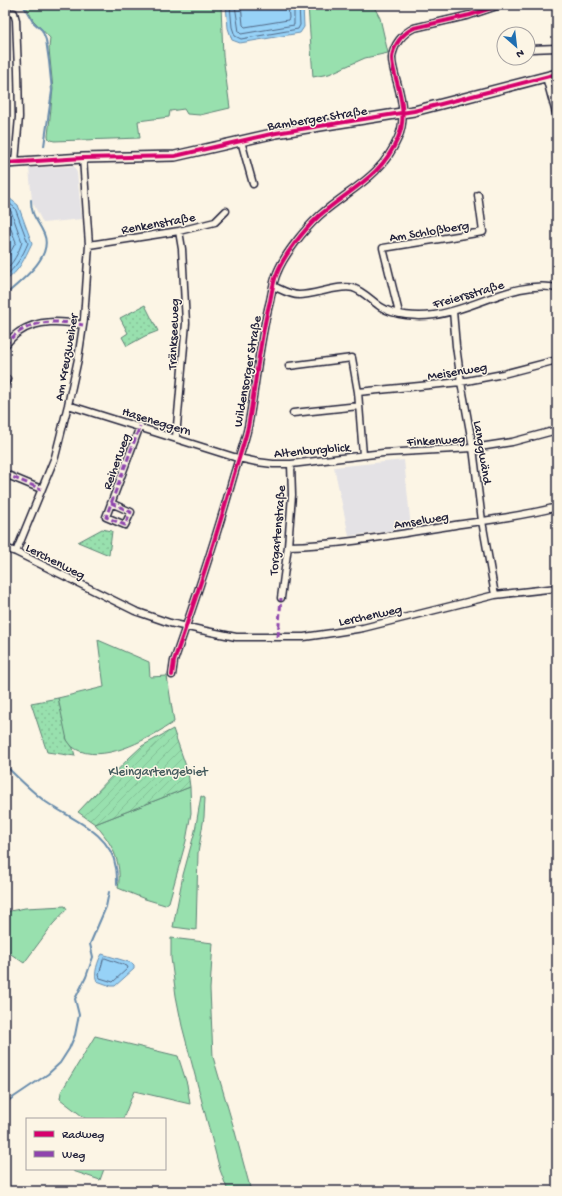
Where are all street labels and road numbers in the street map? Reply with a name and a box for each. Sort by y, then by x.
street label: Bamberger Straße [265,104,369,135]
street label: Renkenstraße [120,211,197,238]
street label: Am Schloßberg [388,219,470,246]
street label: Freiersstraße [430,278,506,313]
street label: Tränkseeweg [166,298,183,371]
street label: Am Kreuzweiher [52,311,83,402]
street label: Wildensorger Straße [231,314,266,428]
street label: Meisenweg [426,360,488,385]
street label: Haseneggern [120,405,193,440]
street label: Langgwänd [469,420,494,487]
street label: Reiherweg [100,432,134,492]
street label: Finkenweg [406,432,466,451]
street label: Altenburgblick [273,441,352,462]
street label: Torgartenstraße [267,484,290,577]
street label: Amselweg [393,510,450,533]
street label: Lerchenweg [23,541,87,584]
street label: Lerchenweg [337,602,404,630]

